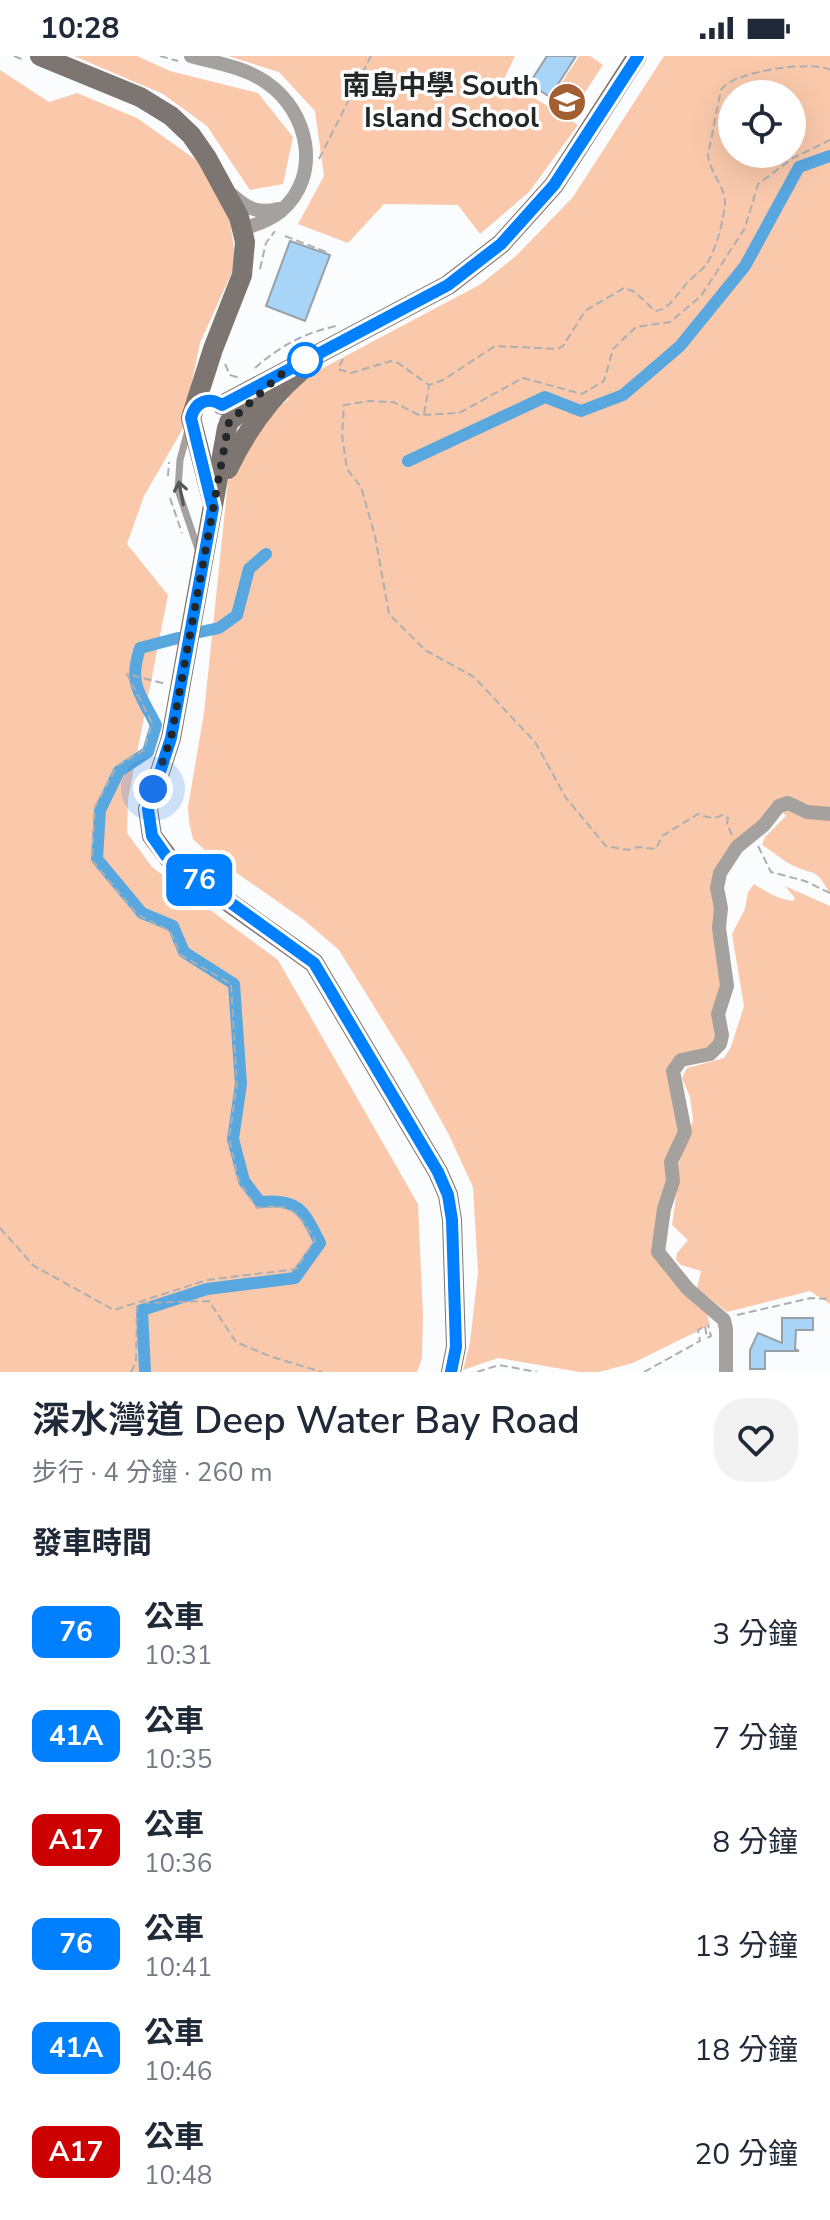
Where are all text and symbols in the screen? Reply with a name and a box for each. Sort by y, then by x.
text: 10:28 [40,8,119,49]
place label: 南島中學 South Island School [342,67,539,137]
map controls [718,80,806,168]
button: locate [718,80,806,168]
school or university icon: 南島中學 South Island School [546,81,588,123]
unlabelled marker [288,343,322,377]
one-way arrow [173,481,188,507]
your location [133,769,173,809]
line badge: 76 [163,854,235,906]
text: 76 [182,861,216,899]
text: 深水灣道 Deep Water Bay Road [32,1395,580,1446]
button: heart [714,1398,798,1482]
text: 步行 · 4 分鐘 · 260 m [32,1455,273,1490]
text: 發車時間 [32,1523,152,1564]
text: 公車 [144,1597,204,1638]
text: 76 [59,1613,93,1651]
text: 3 分鐘 [712,1614,798,1655]
text: 10:31 [144,1638,212,1673]
text: 公車 [144,1701,204,1742]
text: 41A [49,1717,103,1755]
text: 7 分鐘 [712,1718,798,1759]
text: 10:35 [144,1742,212,1777]
text: 公車 [144,1805,204,1846]
text: A17 [49,1821,103,1859]
text: 8 分鐘 [712,1822,798,1863]
text: 10:36 [144,1846,212,1881]
text: 公車 [144,1909,204,1950]
text: 76 [59,1925,93,1963]
text: 13 分鐘 [694,1926,798,1967]
text: 10:41 [144,1950,212,1985]
text: 公車 [144,2013,204,2054]
text: 41A [49,2029,103,2067]
text: 18 分鐘 [694,2030,798,2071]
text: 10:46 [144,2054,212,2089]
text: 公車 [144,2117,204,2158]
text: A17 [49,2133,103,2171]
text: 20 分鐘 [694,2134,798,2175]
text: 10:48 [144,2158,212,2193]

